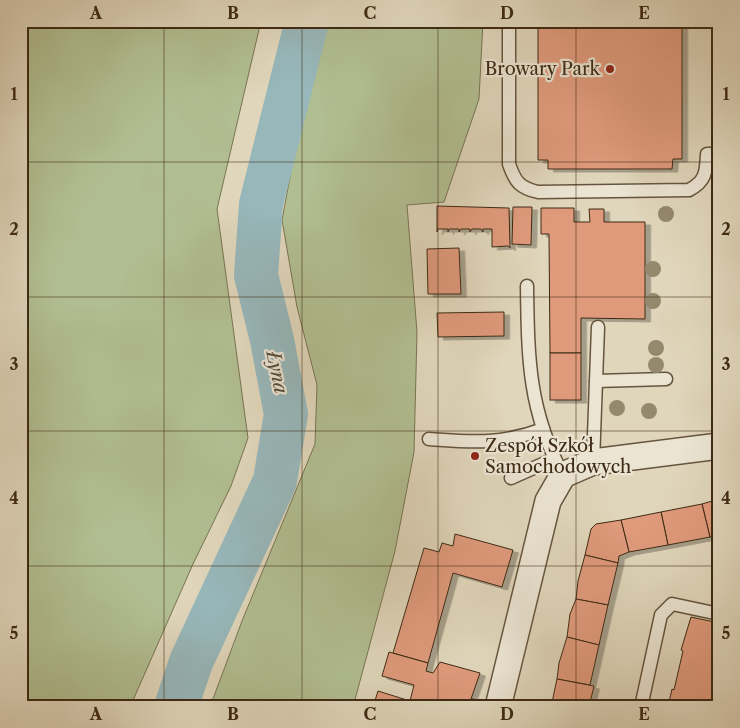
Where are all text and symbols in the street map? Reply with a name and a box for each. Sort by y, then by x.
text: A [89,3,103,23]
text: B [227,3,239,23]
text: C [364,3,376,23]
text: D [500,3,514,23]
text: E [638,3,650,23]
place label: Browary Park [485,58,602,80]
marker: Browary Park [604,63,616,75]
text: 1 [10,84,18,104]
text: 1 [722,84,730,104]
text: 2 [9,219,19,239]
text: 2 [721,219,731,239]
water label: Łyna [261,346,293,396]
text: 3 [9,354,19,374]
text: 3 [721,354,731,374]
place label: Zespół Szkół Samochodowych [485,435,631,478]
marker: Zespół Szkół Samochodowych [469,450,481,462]
text: 4 [9,488,19,508]
text: 4 [721,488,731,508]
text: 5 [10,623,19,643]
text: 5 [722,623,731,643]
text: A [89,704,103,724]
text: B [227,704,239,724]
text: C [364,704,376,724]
text: D [500,704,514,724]
text: E [638,704,650,724]

